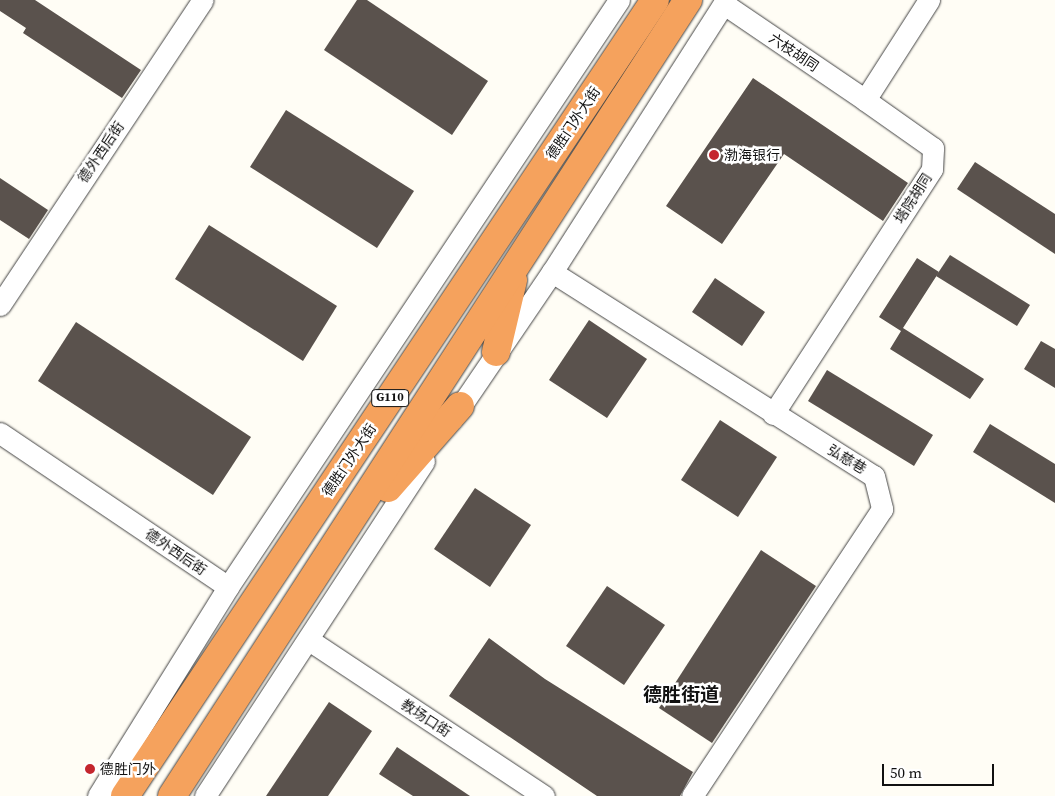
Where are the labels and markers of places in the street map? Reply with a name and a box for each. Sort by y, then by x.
place label: 渤海银行 [724,147,780,163]
marker: 渤海银行 [708,149,720,161]
place label: 德胜门外 [100,761,156,777]
marker: 德胜门外 [84,763,96,775]

